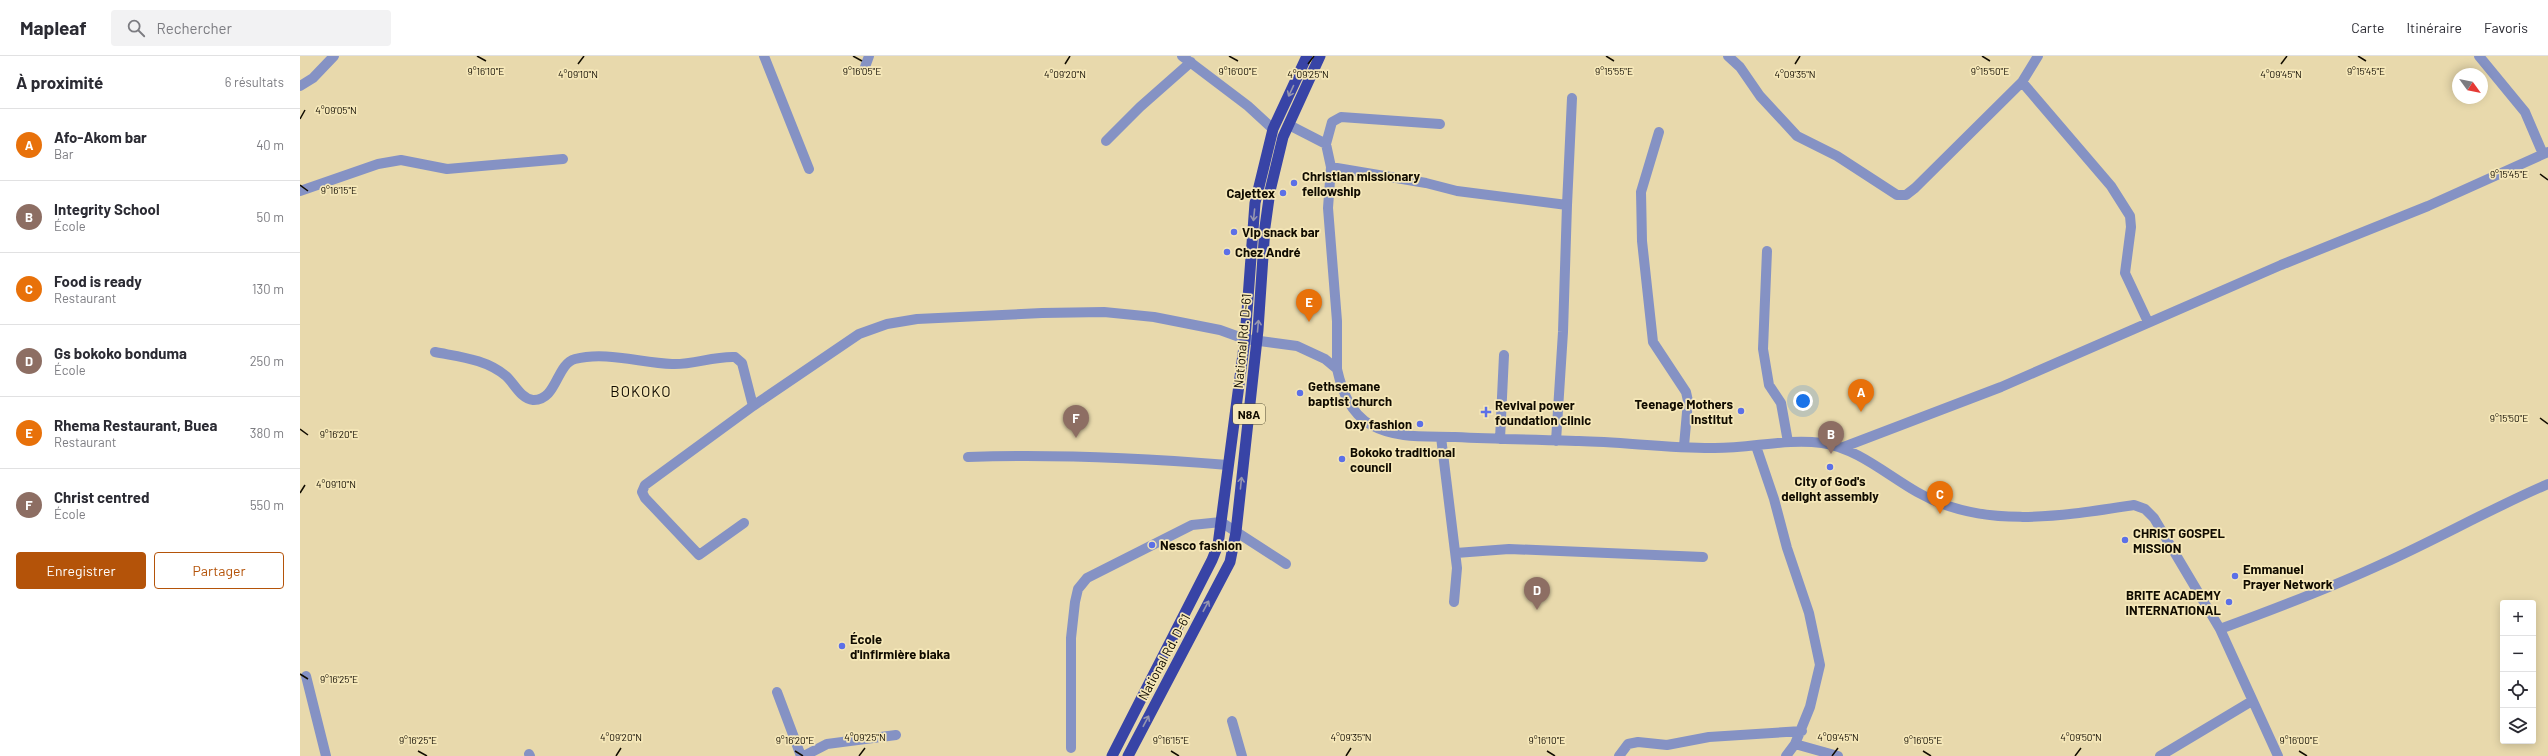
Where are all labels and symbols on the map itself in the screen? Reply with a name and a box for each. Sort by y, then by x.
text: 9°16'10"E [468,65,504,77]
text: 9°16'05"E [843,65,881,77]
text: 9°16'00"E [1219,65,1257,77]
text: 9°15'55"E [1595,65,1633,77]
text: 9°15'50"E [1971,65,2009,77]
text: 9°15'45"E [2347,65,2385,77]
text: 4°09'10"N [558,68,598,80]
text: 4°09'20"N [1044,68,1086,80]
text: 4°09'25"N [1287,68,1329,80]
text: 4°09'35"N [1774,68,1816,80]
text: 4°09'45"N [2260,68,2302,80]
north arrow [2452,68,2488,104]
one-way arrow [1287,85,1294,97]
text: 4°09'05"N [315,104,357,116]
place label: Christian missionary fellowship [1302,168,1420,199]
text: 9°15'45"E [2490,168,2528,180]
marker: Christian missionary fellowship [1289,178,1299,188]
text: 9°16'15"E [321,184,357,196]
place label: Cajettex [1226,185,1275,201]
marker: Cajettex [1278,188,1288,198]
one-way arrow [1250,208,1258,221]
place label: Vip snack bar [1242,224,1320,240]
marker: Vip snack bar [1229,227,1239,237]
place label: Chez André [1235,244,1301,260]
marker: Chez André [1222,247,1232,257]
pin: E [1296,289,1322,322]
street label: National Rd. D-61 [1230,293,1254,389]
one-way arrow [1255,320,1262,333]
place label: Gethsemane baptist church [1308,378,1392,409]
pin: A [1848,379,1874,412]
district label: BOKOKO [610,382,672,400]
marker: Gethsemane baptist church [1295,388,1305,398]
your location [1793,391,1813,411]
place label: Teenage Mothers Institut [1635,396,1733,427]
place label: Revival power foundation clinic [1495,397,1591,428]
road number: N8A [1233,404,1265,424]
pin: F [1063,405,1089,438]
marker: Revival power foundation clinic [1480,406,1492,418]
marker: Teenage Mothers Institut [1736,406,1746,416]
text: 9°15'50"E [2490,412,2528,424]
place label: Oxy fashion [1345,416,1412,432]
marker: Oxy fashion [1415,419,1425,429]
pin: B [1818,421,1844,454]
text: 9°16'20"E [320,428,358,440]
place label: Bokoko traditional council [1350,444,1455,475]
marker: Bokoko traditional council [1337,454,1347,464]
marker: City of God's delight assembly [1825,462,1835,472]
place label: City of God's delight assembly [1781,473,1879,504]
one-way arrow [1238,477,1245,490]
text: 4°09'10"N [316,478,356,490]
pin: C [1927,481,1953,514]
place label: CHRIST GOSPEL MISSION [2133,525,2225,556]
marker: CHRIST GOSPEL MISSION [2120,535,2130,545]
place label: Nesco fashion [1160,537,1242,553]
marker: Nesco fashion [1147,540,1157,550]
place label: Emmanuel Prayer Network [2243,561,2333,592]
marker: Emmanuel Prayer Network [2230,571,2240,581]
pin: D [1524,577,1550,610]
place label: BRITE ACADEMY INTERNATIONAL [2126,587,2222,618]
marker: BRITE ACADEMY INTERNATIONAL [2224,597,2234,607]
one-way arrow [1203,600,1211,612]
street label: National Rd. D-61 [1135,611,1193,703]
place label: École d'infirmière biaka [850,631,950,662]
marker: École d'infirmière biaka [837,641,847,651]
text: 9°16'25"E [320,673,358,685]
one-way arrow [1143,716,1150,728]
text: 4°09'20"N [600,731,642,743]
text: 4°09'25"N [844,731,886,743]
text: 4°09'35"N [1330,731,1372,743]
text: 4°09'45"N [1817,731,1859,743]
text: 4°09'50"N [2060,731,2102,743]
text: 9°16'25"E [399,734,437,746]
text: 9°16'20"E [776,734,814,746]
text: 9°16'15"E [1153,734,1189,746]
text: 9°16'10"E [1529,734,1565,746]
text: 9°16'05"E [1904,734,1942,746]
text: 9°16'00"E [2280,734,2318,746]

